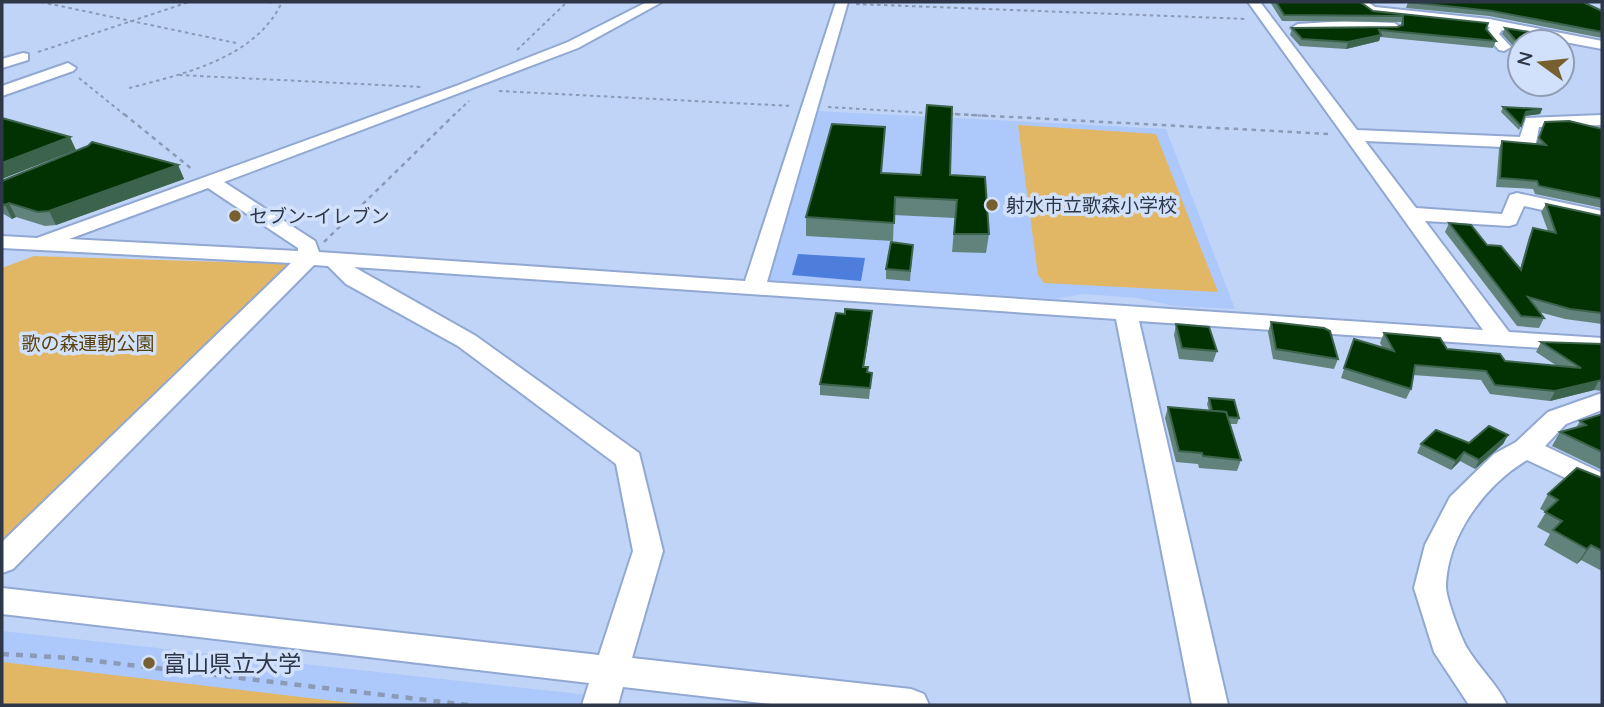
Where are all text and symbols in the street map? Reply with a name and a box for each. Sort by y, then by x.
north arrow [1506,28,1576,98]
text: N [1511,49,1538,68]
place label: 射水市立歌森小学校 [1006,193,1177,217]
marker: 射水市立歌森小学校 [984,197,1000,213]
place label: セブン-イレブン [249,204,389,228]
marker: セブン-イレブン [227,208,243,224]
park label: 歌の森運動公園 [21,331,155,355]
place label: 富山県立大学 [163,649,301,678]
marker: 富山県立大学 [141,655,157,671]

